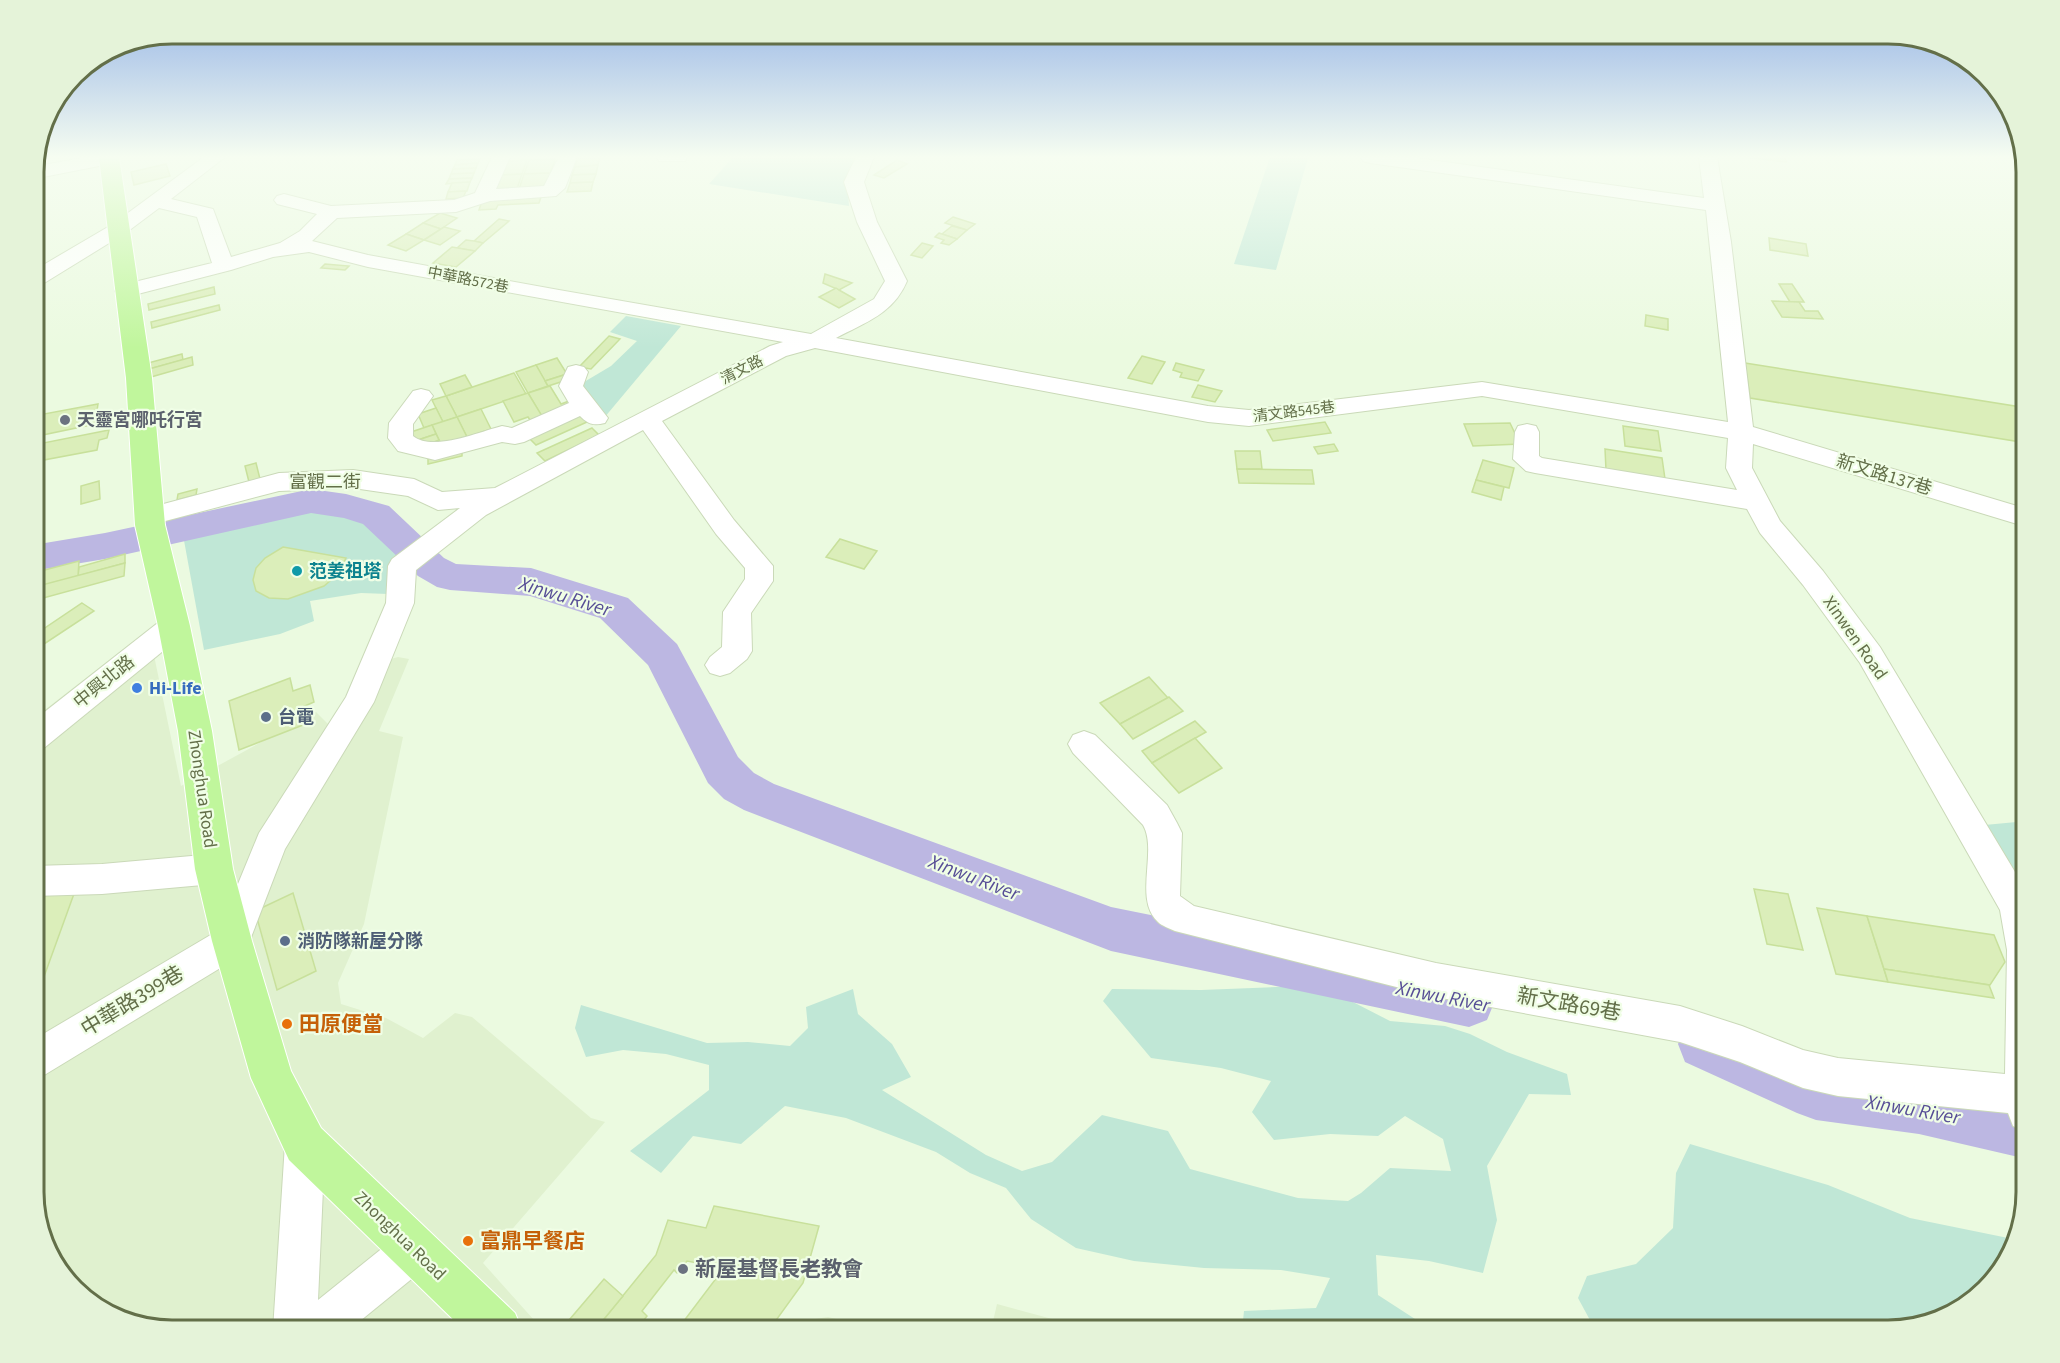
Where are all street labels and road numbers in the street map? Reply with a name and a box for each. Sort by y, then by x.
street label: 中華路572巷 [426,262,510,298]
street label: 清文路 [717,350,767,390]
street label: 清文路545巷 [1252,397,1336,427]
street label: 新文路137巷 [1833,449,1935,501]
street label: 富觀二街 [289,470,361,495]
street label: Xinwen Road [1817,591,1893,685]
street label: 中興北路 [68,650,140,714]
street label: Zhonghua Road [181,728,223,850]
street label: 中華路399巷 [75,958,189,1044]
street label: 新文路69巷 [1515,980,1623,1028]
street label: Zhonghua Road [348,1186,452,1286]

